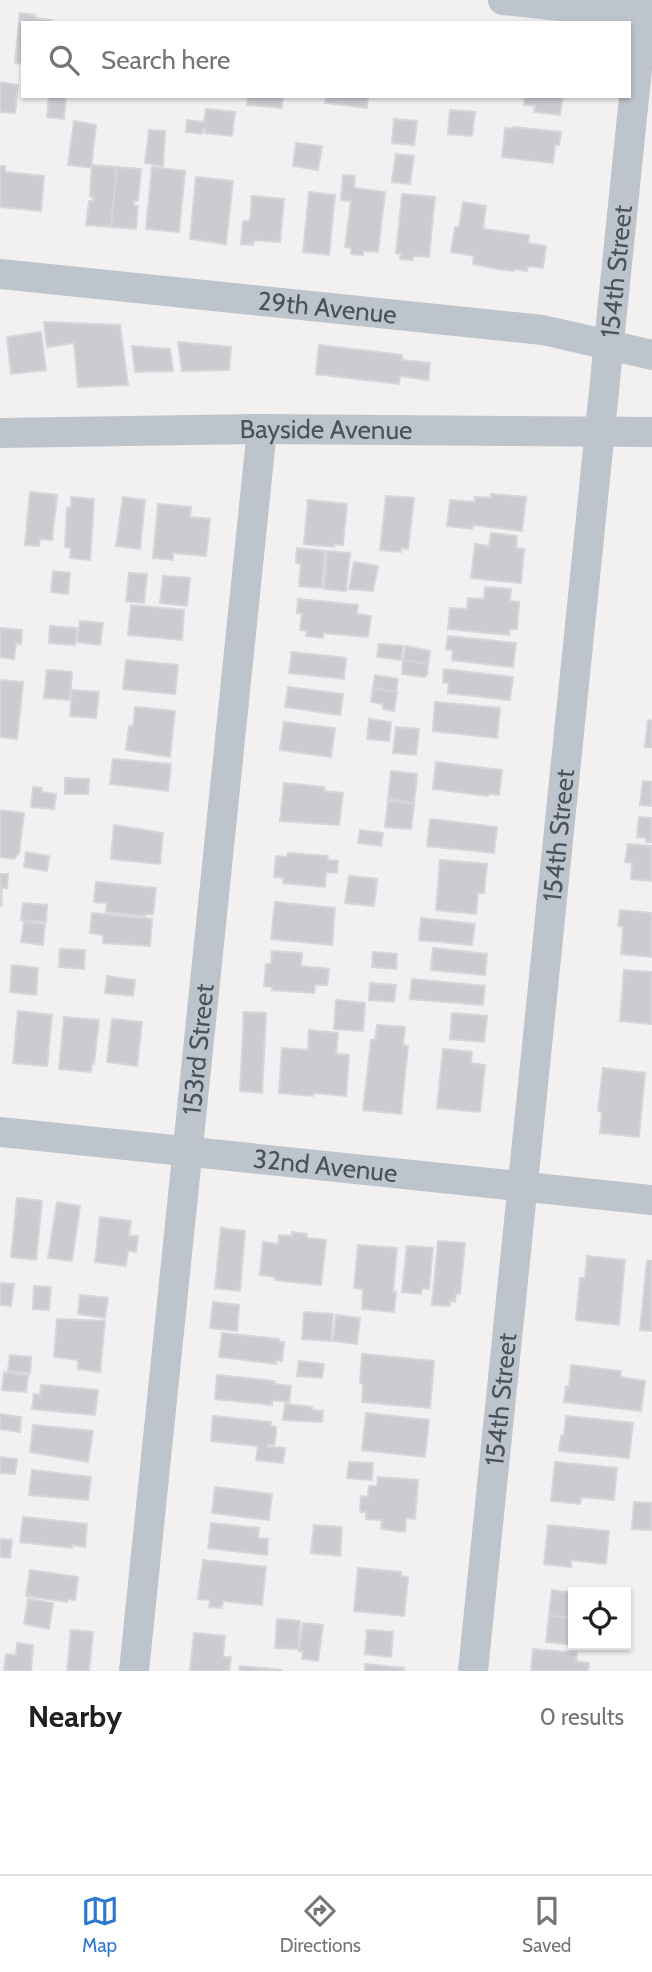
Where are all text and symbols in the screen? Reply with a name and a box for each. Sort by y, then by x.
search box [21,21,631,98]
icon: search [45,41,83,79]
text: Search here [101,44,230,76]
street label: 154th Street [594,203,639,339]
street label: 29th Avenue [256,285,398,331]
street label: Bayside Avenue [239,413,413,446]
street label: 154th Street [536,767,581,903]
street label: 153rd Street [175,982,221,1116]
street label: 32nd Avenue [251,1142,399,1189]
street label: 154th Street [478,1331,524,1467]
map controls [568,1587,631,1650]
button: locate [568,1587,631,1650]
text: Nearby [28,1698,122,1735]
text: 0 results [540,1703,624,1731]
tab: Map [81,1892,119,1957]
tab: Directions [280,1892,361,1957]
tab: Saved [522,1892,571,1957]

